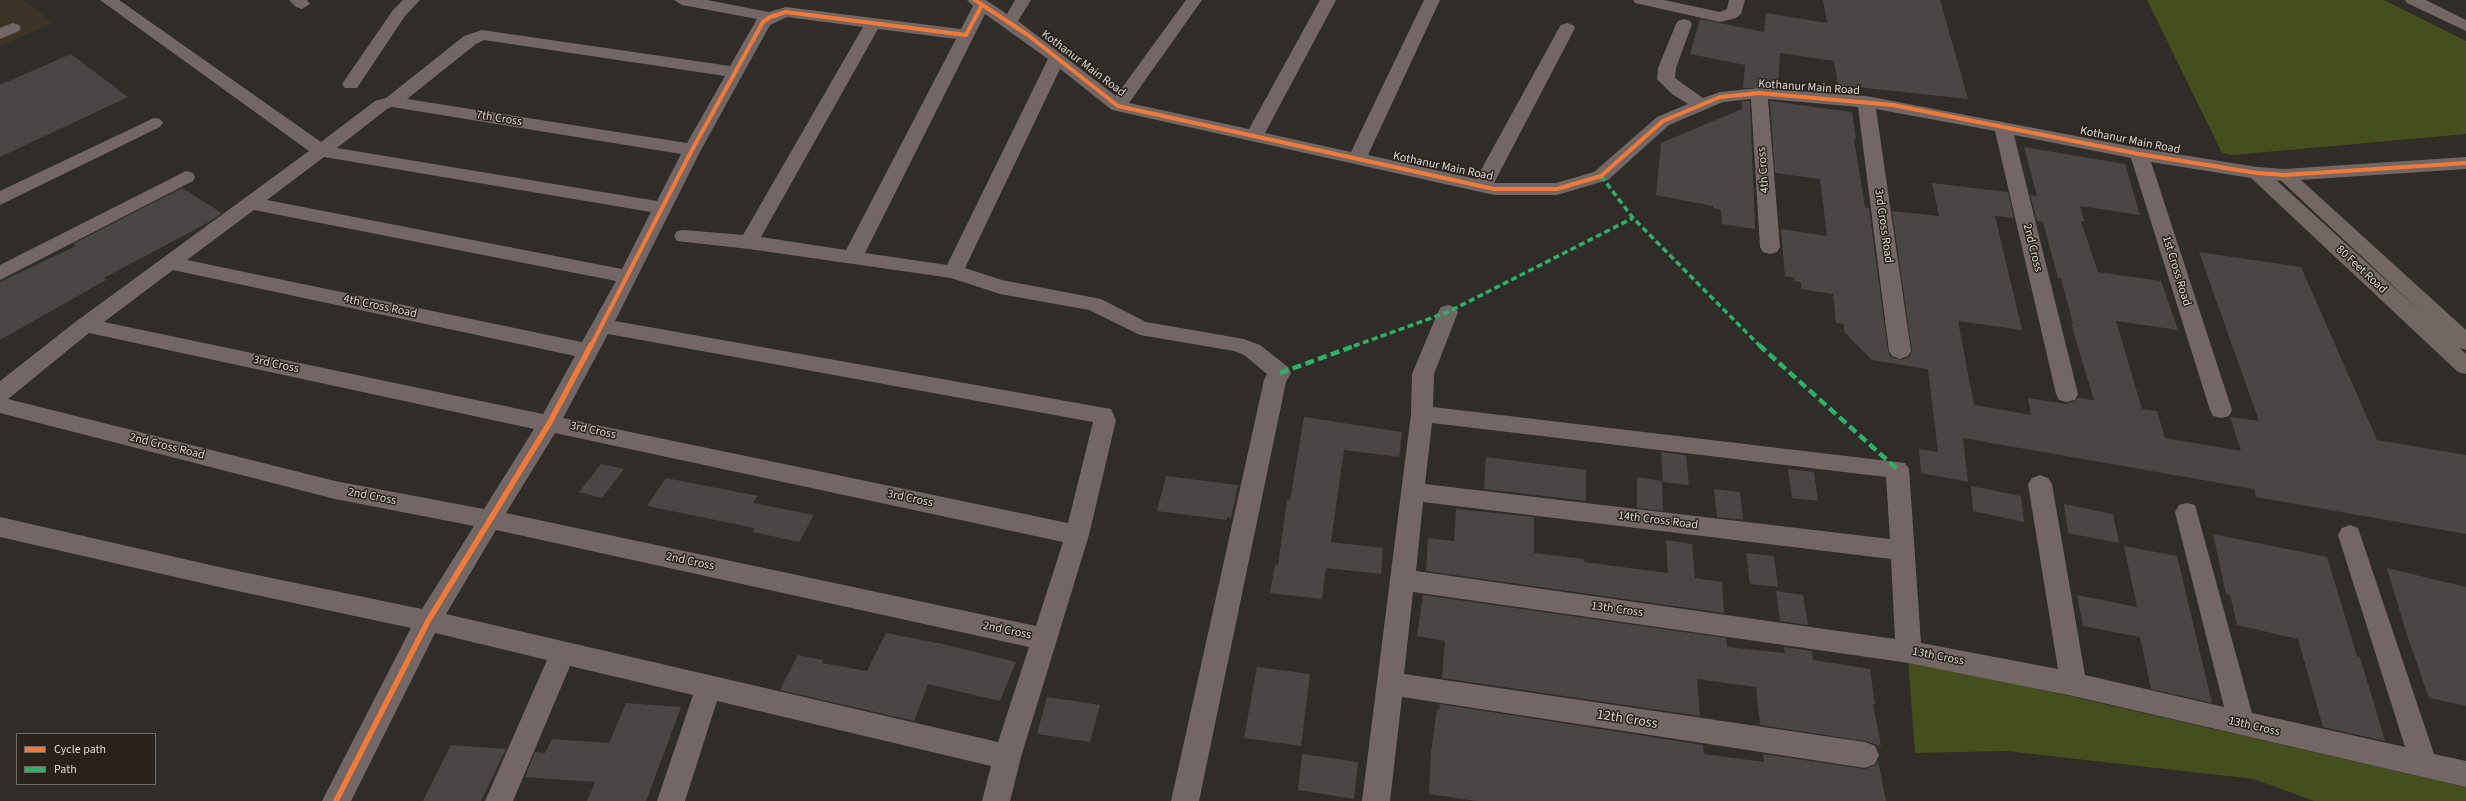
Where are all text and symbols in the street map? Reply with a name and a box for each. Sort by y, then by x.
street label: Kothanur Main Road [1038,28,1128,100]
street label: Kothanur Main Road [1758,77,1860,99]
street label: 7th Cross [475,108,523,130]
street label: Kothanur Main Road [2079,124,2181,158]
street label: 4th Cross [1755,146,1773,194]
street label: Kothanur Main Road [1392,149,1494,185]
street label: 3rd Cross Road [1871,188,1895,264]
street label: 2nd Cross [2019,222,2045,274]
street label: 1st Cross Road [2158,234,2194,308]
street label: 80 Feet Road [2333,243,2389,297]
street label: 4th Cross Road [342,292,418,322]
street label: 3rd Cross [252,353,300,377]
street label: 3rd Cross [569,419,617,443]
street label: 2nd Cross Road [128,431,206,463]
street label: 2nd Cross [347,485,397,509]
street label: 3rd Cross [886,487,934,511]
street label: 14th Cross Road [1617,509,1699,533]
street label: 2nd Cross [665,550,715,574]
street label: 13th Cross [1590,599,1644,621]
street label: 2nd Cross [982,619,1032,643]
street label: 13th Cross [1911,645,1965,669]
street label: 12th Cross [1596,707,1658,733]
street label: 13th Cross [2227,714,2281,740]
legend [16,733,156,785]
text: Cycle path [54,741,106,758]
text: Path [54,761,77,778]

